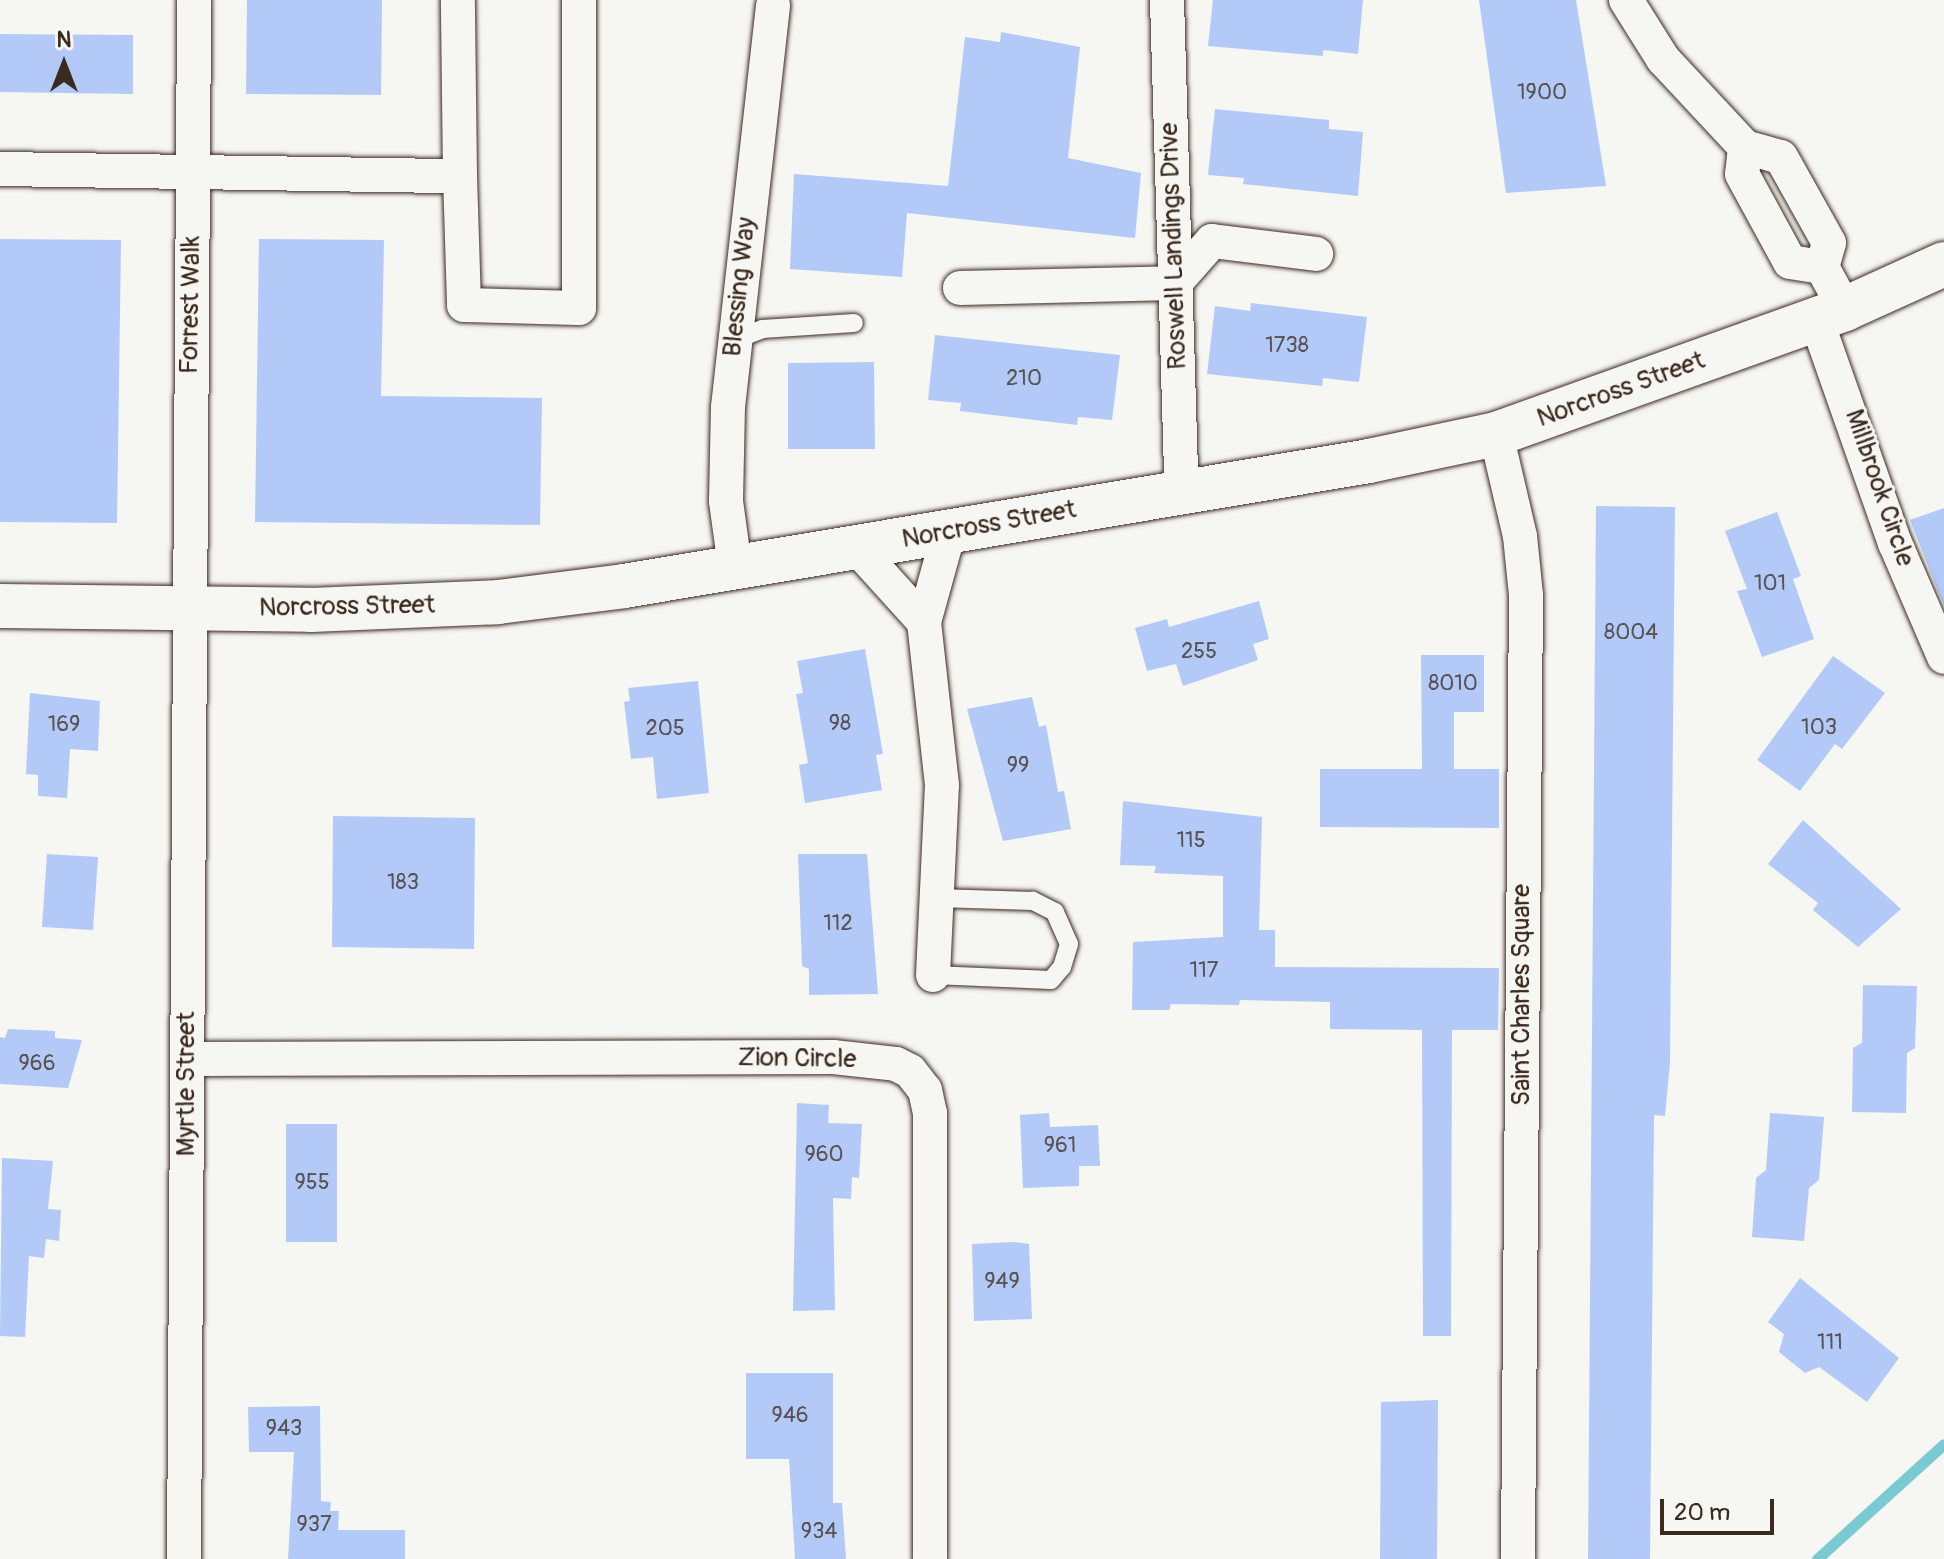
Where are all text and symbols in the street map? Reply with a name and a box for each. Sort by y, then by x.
north arrow [24,24,104,104]
text: N [57,26,71,54]
house number: 1900 [1517,80,1567,106]
street label: Roswell Landings Drive [1154,122,1194,370]
street label: Blessing Way [717,216,763,358]
street label: Forrest Walk [174,236,208,374]
house number: 1738 [1265,333,1309,359]
street label: Norcross Street [1533,345,1709,435]
house number: 210 [1006,366,1042,392]
street label: Millbrook Circle [1838,405,1920,571]
street label: Norcross Street [900,494,1078,556]
house number: 101 [1754,571,1786,597]
street label: Norcross Street [259,590,435,624]
house number: 8004 [1604,620,1658,646]
house number: 255 [1181,639,1217,665]
house number: 8010 [1428,671,1478,697]
house number: 98 [829,711,851,737]
house number: 169 [48,712,80,738]
house number: 103 [1801,715,1837,741]
house number: 205 [645,716,685,742]
house number: 99 [1007,753,1029,779]
house number: 115 [1176,828,1206,854]
house number: 183 [387,870,419,896]
street label: Saint Charles Square [1506,884,1538,1106]
house number: 112 [823,911,853,937]
house number: 117 [1190,958,1218,984]
street label: Myrtle Street [171,1012,203,1156]
street label: Zion Circle [737,1042,857,1076]
house number: 966 [19,1051,55,1077]
house number: 961 [1044,1133,1076,1159]
house number: 960 [804,1142,844,1168]
house number: 955 [294,1170,330,1196]
house number: 949 [984,1269,1020,1295]
house number: 111 [1817,1330,1843,1356]
house number: 946 [772,1403,808,1429]
house number: 943 [266,1416,302,1442]
scale bar [1664,1483,1778,1533]
text: 20 m [1674,1498,1730,1527]
house number: 937 [296,1512,332,1538]
house number: 934 [801,1519,837,1545]

